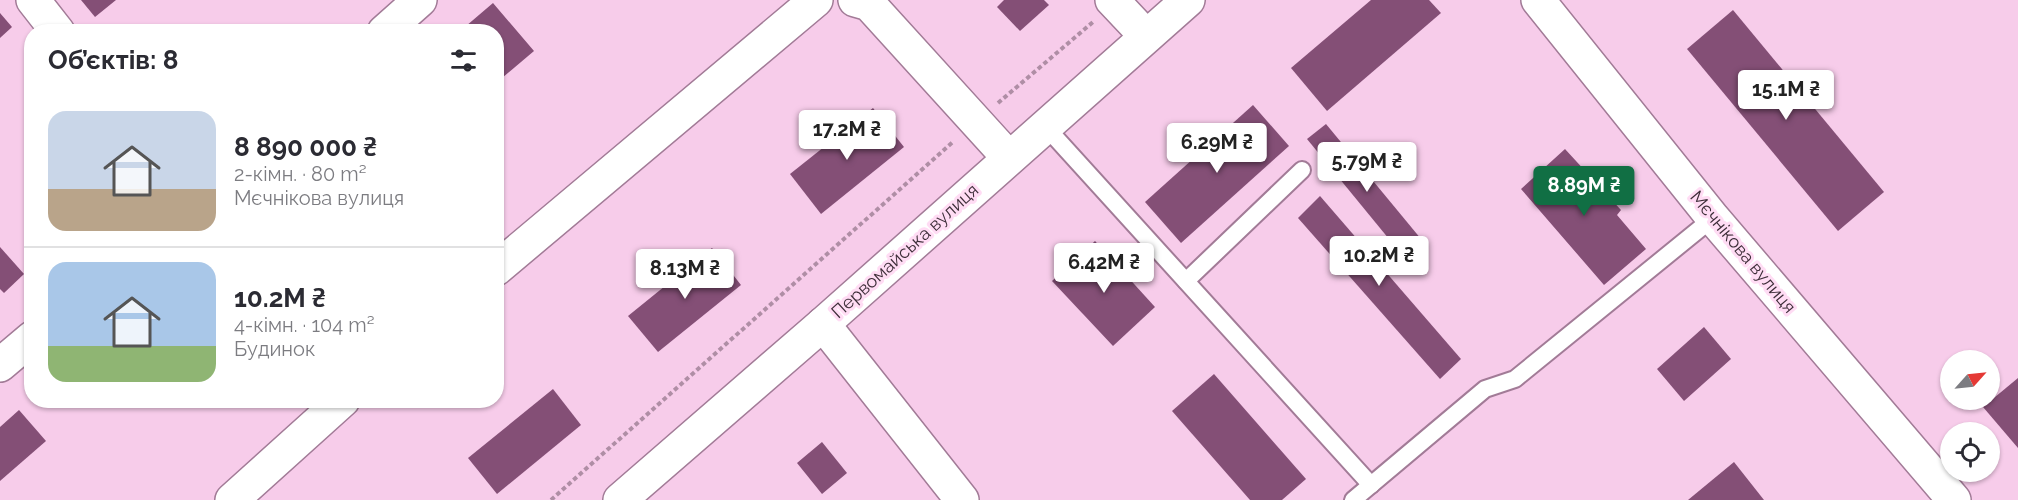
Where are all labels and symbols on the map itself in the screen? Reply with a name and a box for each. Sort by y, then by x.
pin: 15.1M ₴ [1731,70,1841,121]
pin: 17.2M ₴ [792,110,902,161]
pin: 6.29M ₴ [1162,123,1272,174]
pin: 5.79M ₴ [1312,142,1422,193]
pin: 8.89M ₴ [1529,166,1639,217]
street label: Первомайська вулиця [827,179,982,322]
street label: Мєчнікова вулиця [1686,186,1801,317]
pin: 10.2M ₴ [1324,236,1434,287]
pin: 6.42M ₴ [1049,243,1159,294]
pin: 8.13M ₴ [630,249,740,300]
north arrow [1940,350,2000,410]

